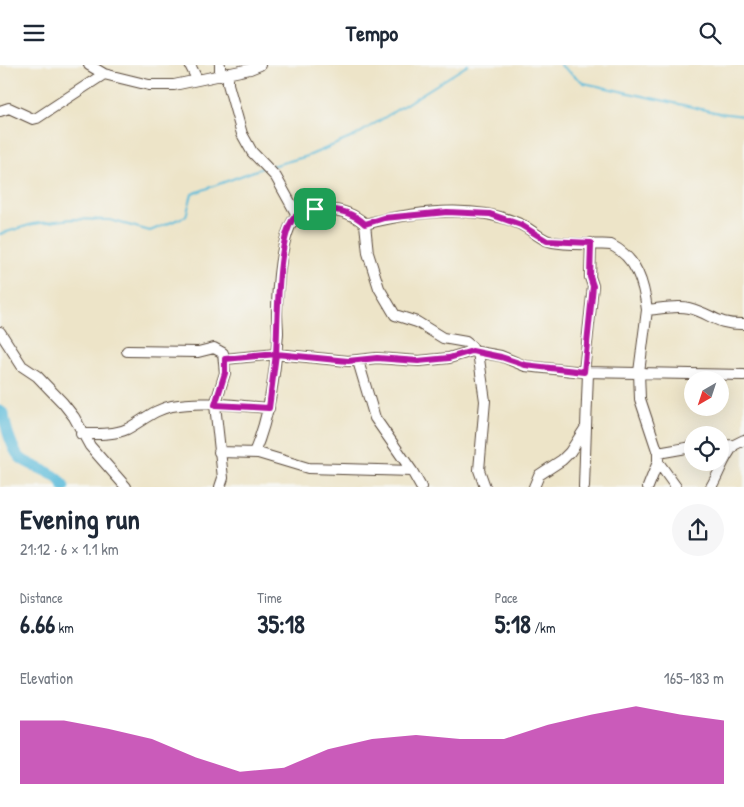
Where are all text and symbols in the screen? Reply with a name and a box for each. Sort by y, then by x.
text: Tempo [346,18,398,48]
icon: menu [20,19,48,47]
icon: search [696,19,724,47]
pin [294,188,336,230]
icon: arrive [301,195,329,223]
north arrow [684,371,729,416]
map controls [684,371,729,471]
button: locate [684,426,729,471]
text: Evening run [20,500,140,538]
button: share [672,504,724,556]
text: 21:12 · 6 × 1.1 km [20,538,119,560]
text: Distance [20,588,63,607]
text: Time [257,588,282,607]
text: Pace [495,588,518,607]
text: 6.66 [20,607,55,641]
text: 35:18 [257,607,305,641]
text: 5:18 [495,607,531,641]
text: km [55,618,74,637]
text: /km [531,618,555,637]
text: Elevation [20,667,73,689]
text: 165–183 m [664,667,724,689]

